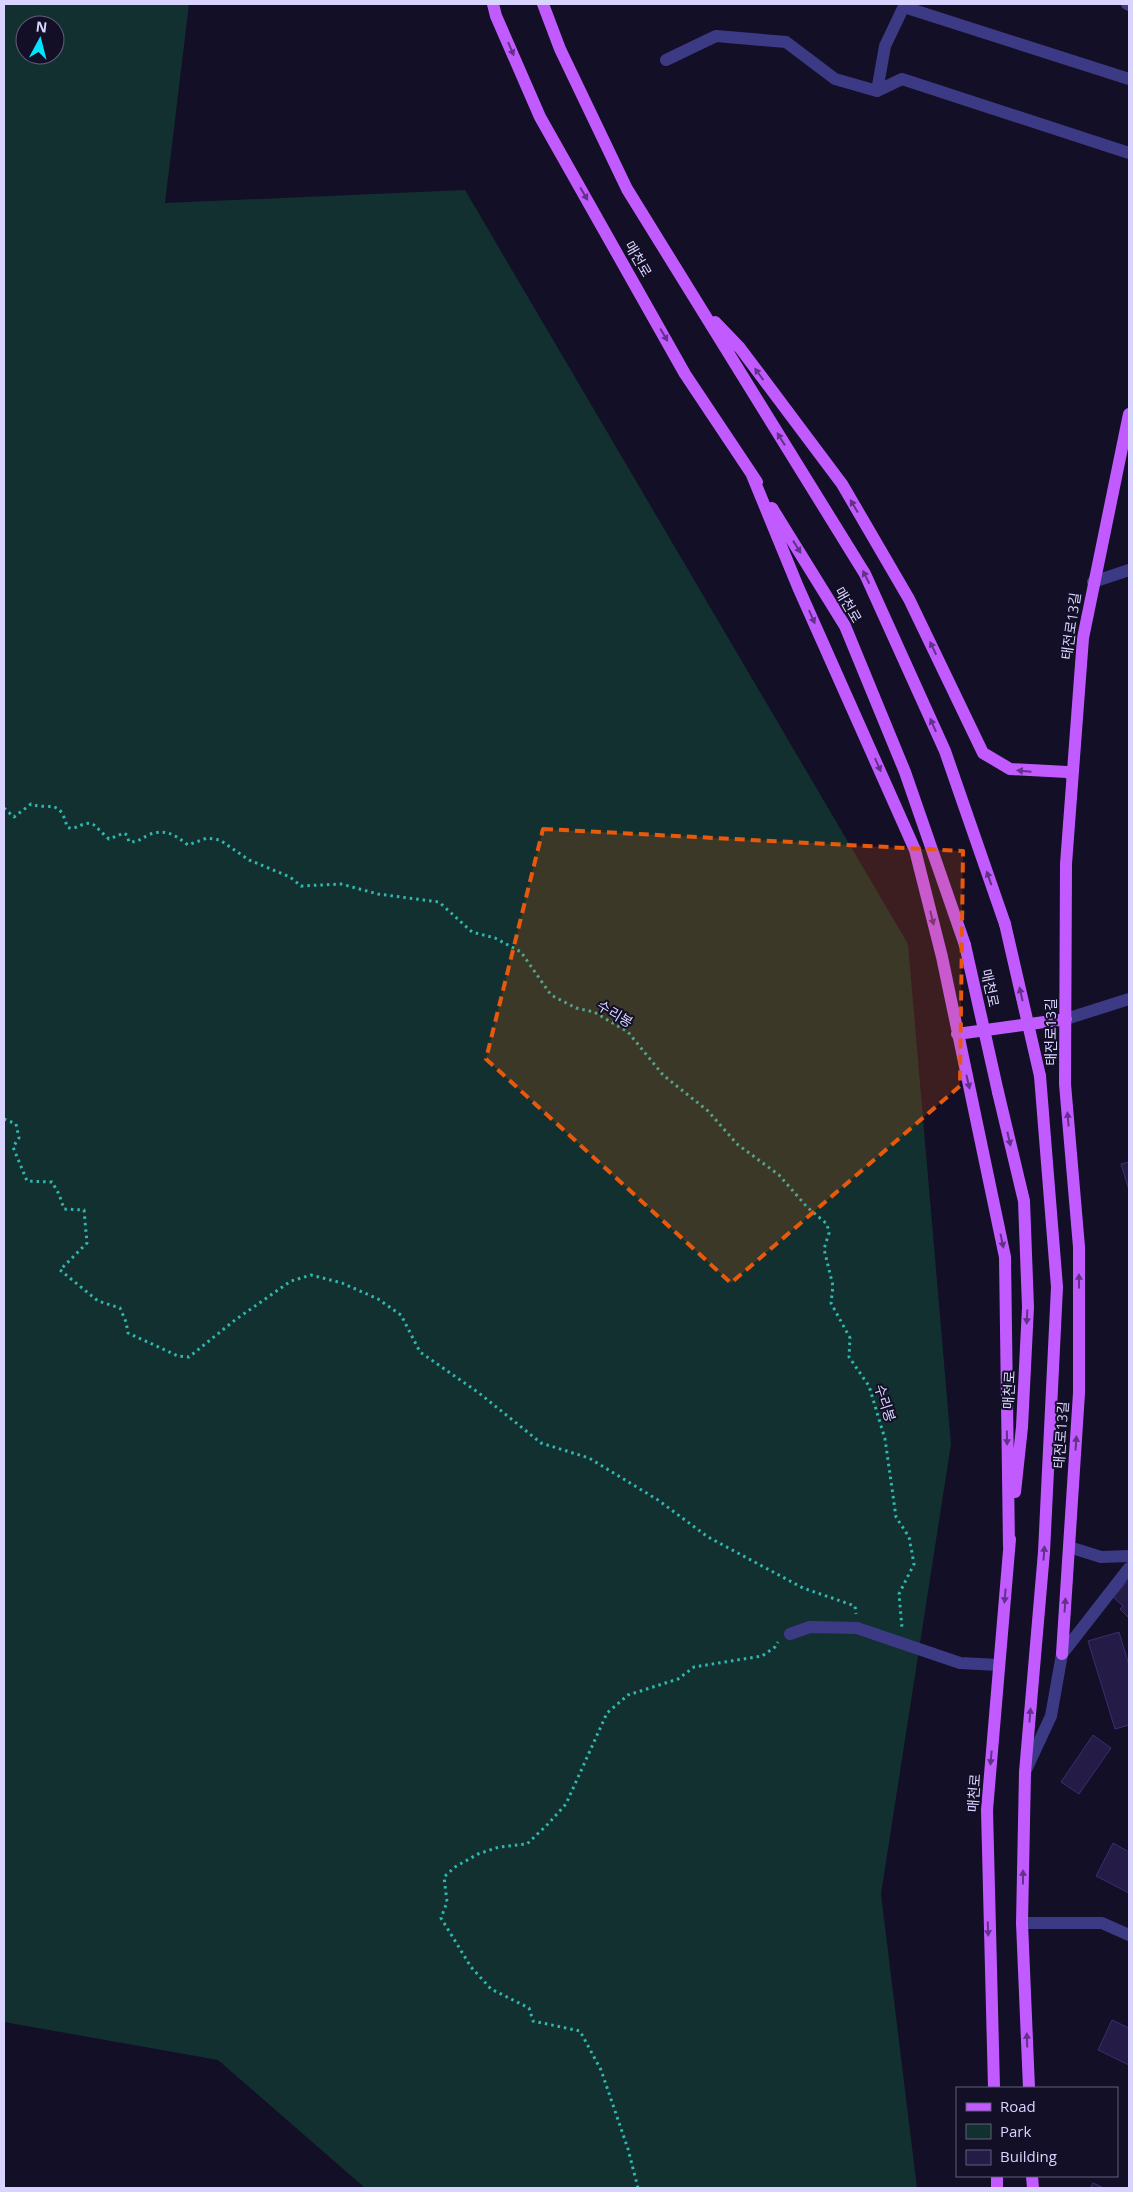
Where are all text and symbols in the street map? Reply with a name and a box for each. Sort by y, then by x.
north arrow [15,15,65,65]
text: N [35,16,48,37]
one-way arrow [507,42,515,56]
one-way arrow [580,187,588,201]
street label: 매천로 [621,237,656,280]
one-way arrow [660,328,668,343]
one-way arrow [754,368,765,381]
one-way arrow [777,432,786,445]
one-way arrow [850,499,859,512]
one-way arrow [792,541,801,554]
one-way arrow [862,570,870,585]
street label: 매천로 [831,583,866,626]
street label: 태전로13길 [1056,591,1085,661]
one-way arrow [808,610,816,624]
one-way arrow [928,641,936,655]
one-way arrow [929,718,937,732]
one-way arrow [874,758,882,772]
one-way arrow [1016,766,1032,774]
one-way arrow [985,870,993,885]
one-way arrow [928,910,936,925]
street label: 매천로 [977,967,1004,1009]
one-way arrow [1017,986,1025,1001]
street label: 수리봉 [594,995,637,1032]
street label: 태전로13길 [1041,998,1060,1066]
one-way arrow [964,1074,972,1089]
one-way arrow [1064,1110,1072,1126]
one-way arrow [1005,1132,1013,1147]
one-way arrow [998,1233,1006,1249]
one-way arrow [1075,1272,1083,1288]
one-way arrow [1023,1310,1031,1326]
street label: 매천로 [998,1370,1019,1410]
street label: 수리봉 [870,1382,901,1424]
street label: 태전로13길 [1049,1401,1072,1469]
one-way arrow [1003,1430,1011,1446]
one-way arrow [1072,1435,1080,1451]
one-way arrow [1040,1545,1048,1561]
one-way arrow [1000,1588,1008,1604]
one-way arrow [1062,1597,1070,1613]
one-way arrow [1026,1707,1034,1723]
one-way arrow [987,1750,995,1766]
street label: 매천로 [963,1773,984,1813]
one-way arrow [1019,1869,1027,1885]
one-way arrow [985,1921,993,1937]
one-way arrow [1023,2031,1031,2047]
legend [956,2087,1118,2177]
text: Road [1000,2096,1036,2116]
text: Park [1000,2121,1031,2141]
text: Building [1000,2146,1057,2166]

